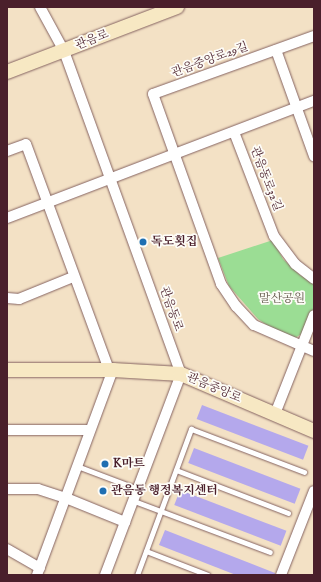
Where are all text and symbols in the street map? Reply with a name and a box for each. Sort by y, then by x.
street label: 관음로 [73,27,111,53]
street label: 관음중앙로29길 [170,39,250,81]
street label: 관음동로32길 [247,145,285,213]
place label: 독도횟집 [151,235,197,249]
marker: 독도횟집 [138,237,148,247]
street label: 관음동로 [156,285,186,333]
park label: 말산공원 [259,292,305,306]
street label: 관음중앙로 [185,370,243,406]
place label: K마트 [113,457,145,471]
marker: K마트 [100,459,110,469]
place label: 관음동 행정복지센터 [111,484,218,498]
marker: 관음동 행정복지센터 [98,486,108,496]

